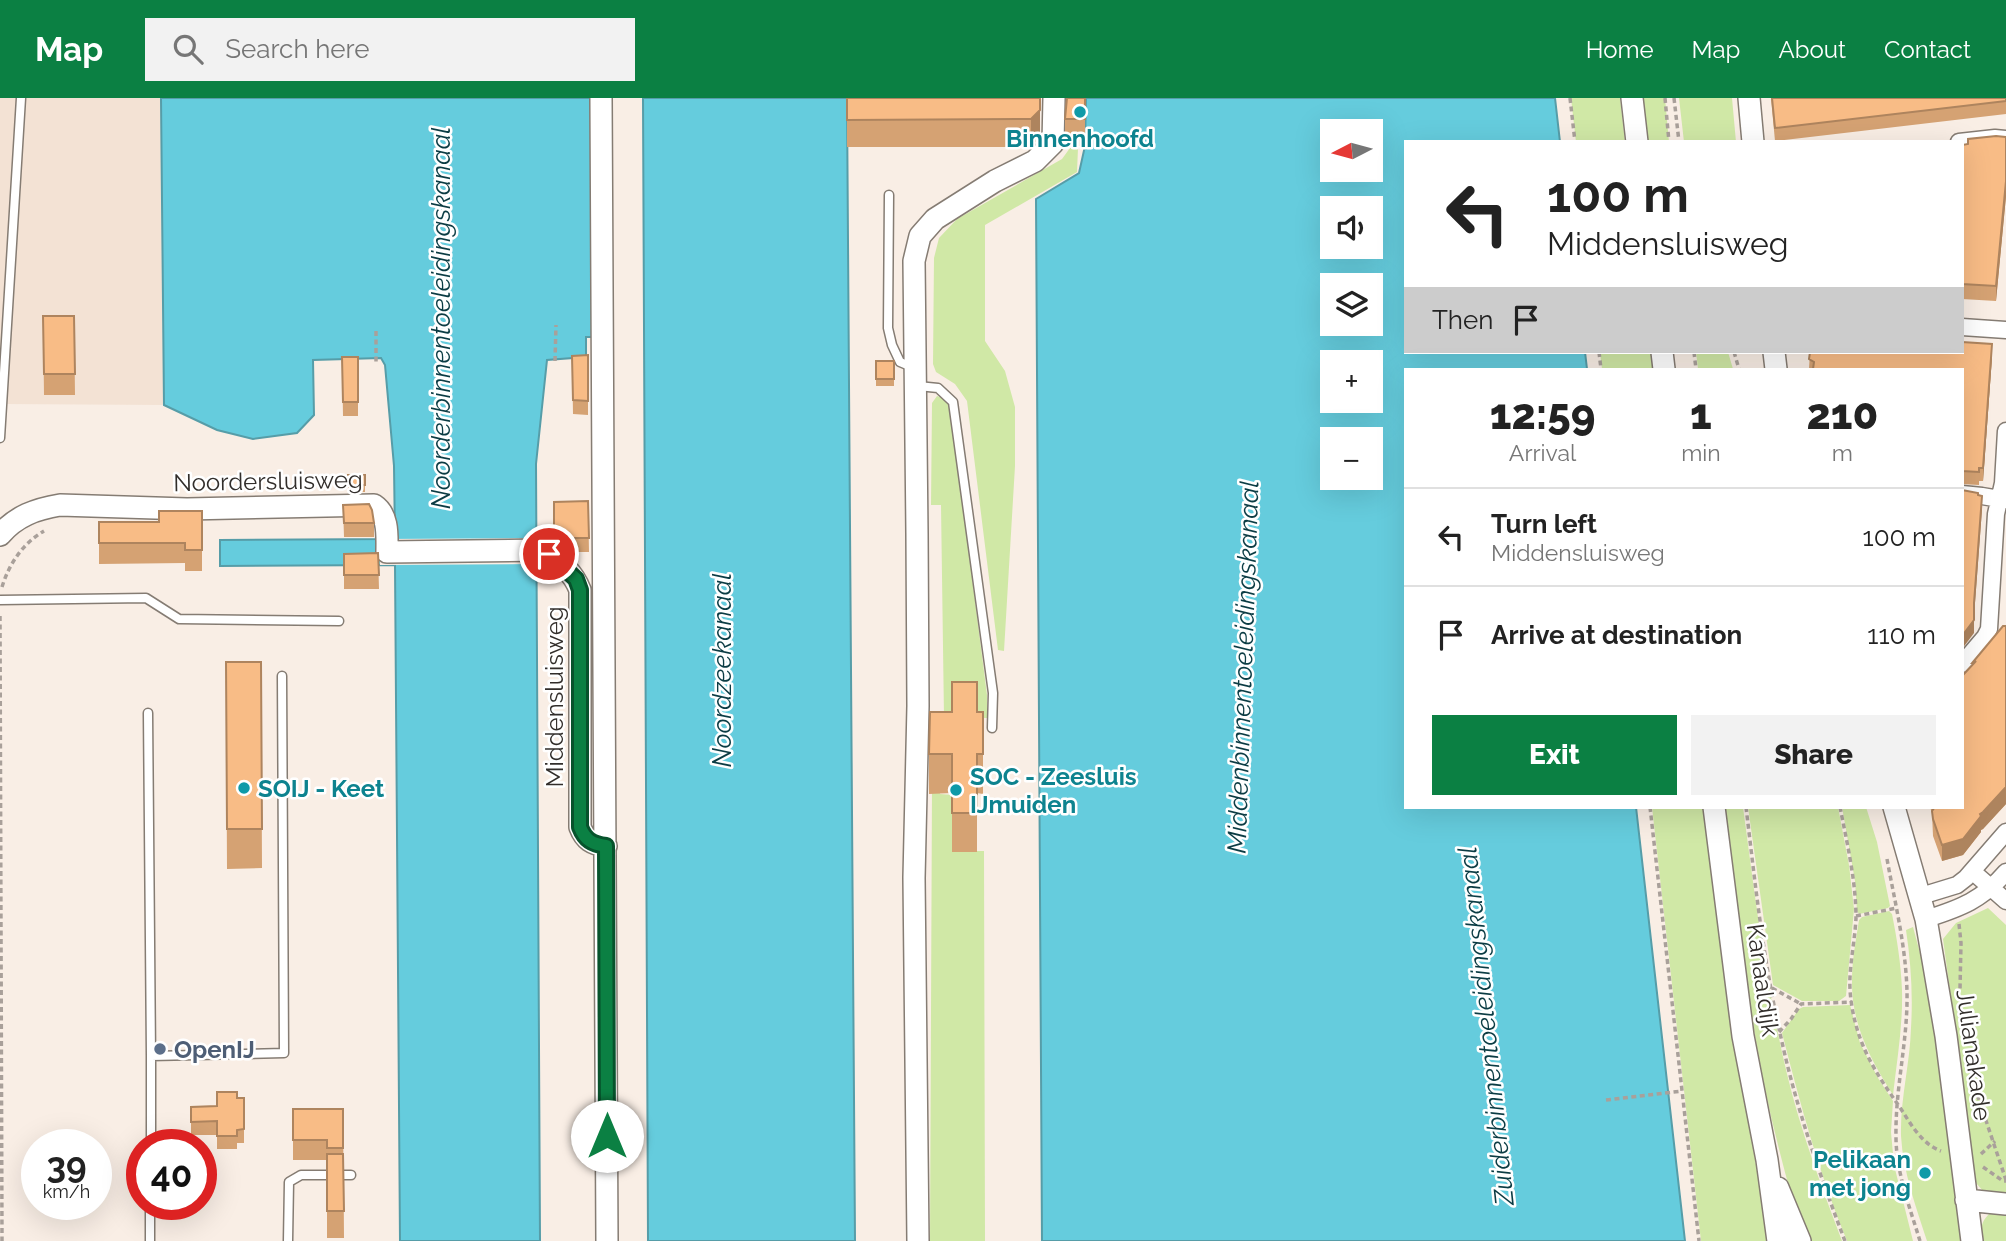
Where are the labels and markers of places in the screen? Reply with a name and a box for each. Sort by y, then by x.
marker: Binnenhoofd [1072,104,1088,120]
place label: Binnenhoofd [1006,124,1154,153]
pin [519,524,579,584]
place label: SOC - Zeesluis IJmuiden [970,762,1137,819]
place label: SOIJ - Keet [258,774,384,803]
marker: SOIJ - Keet [236,780,252,796]
marker: SOC - Zeesluis IJmuiden [948,782,964,798]
place label: OpenIJ [174,1035,255,1064]
marker: OpenIJ [152,1041,168,1057]
place label: Pelikaan met jong [1809,1145,1911,1202]
marker: Pelikaan met jong [1917,1165,1933,1181]

